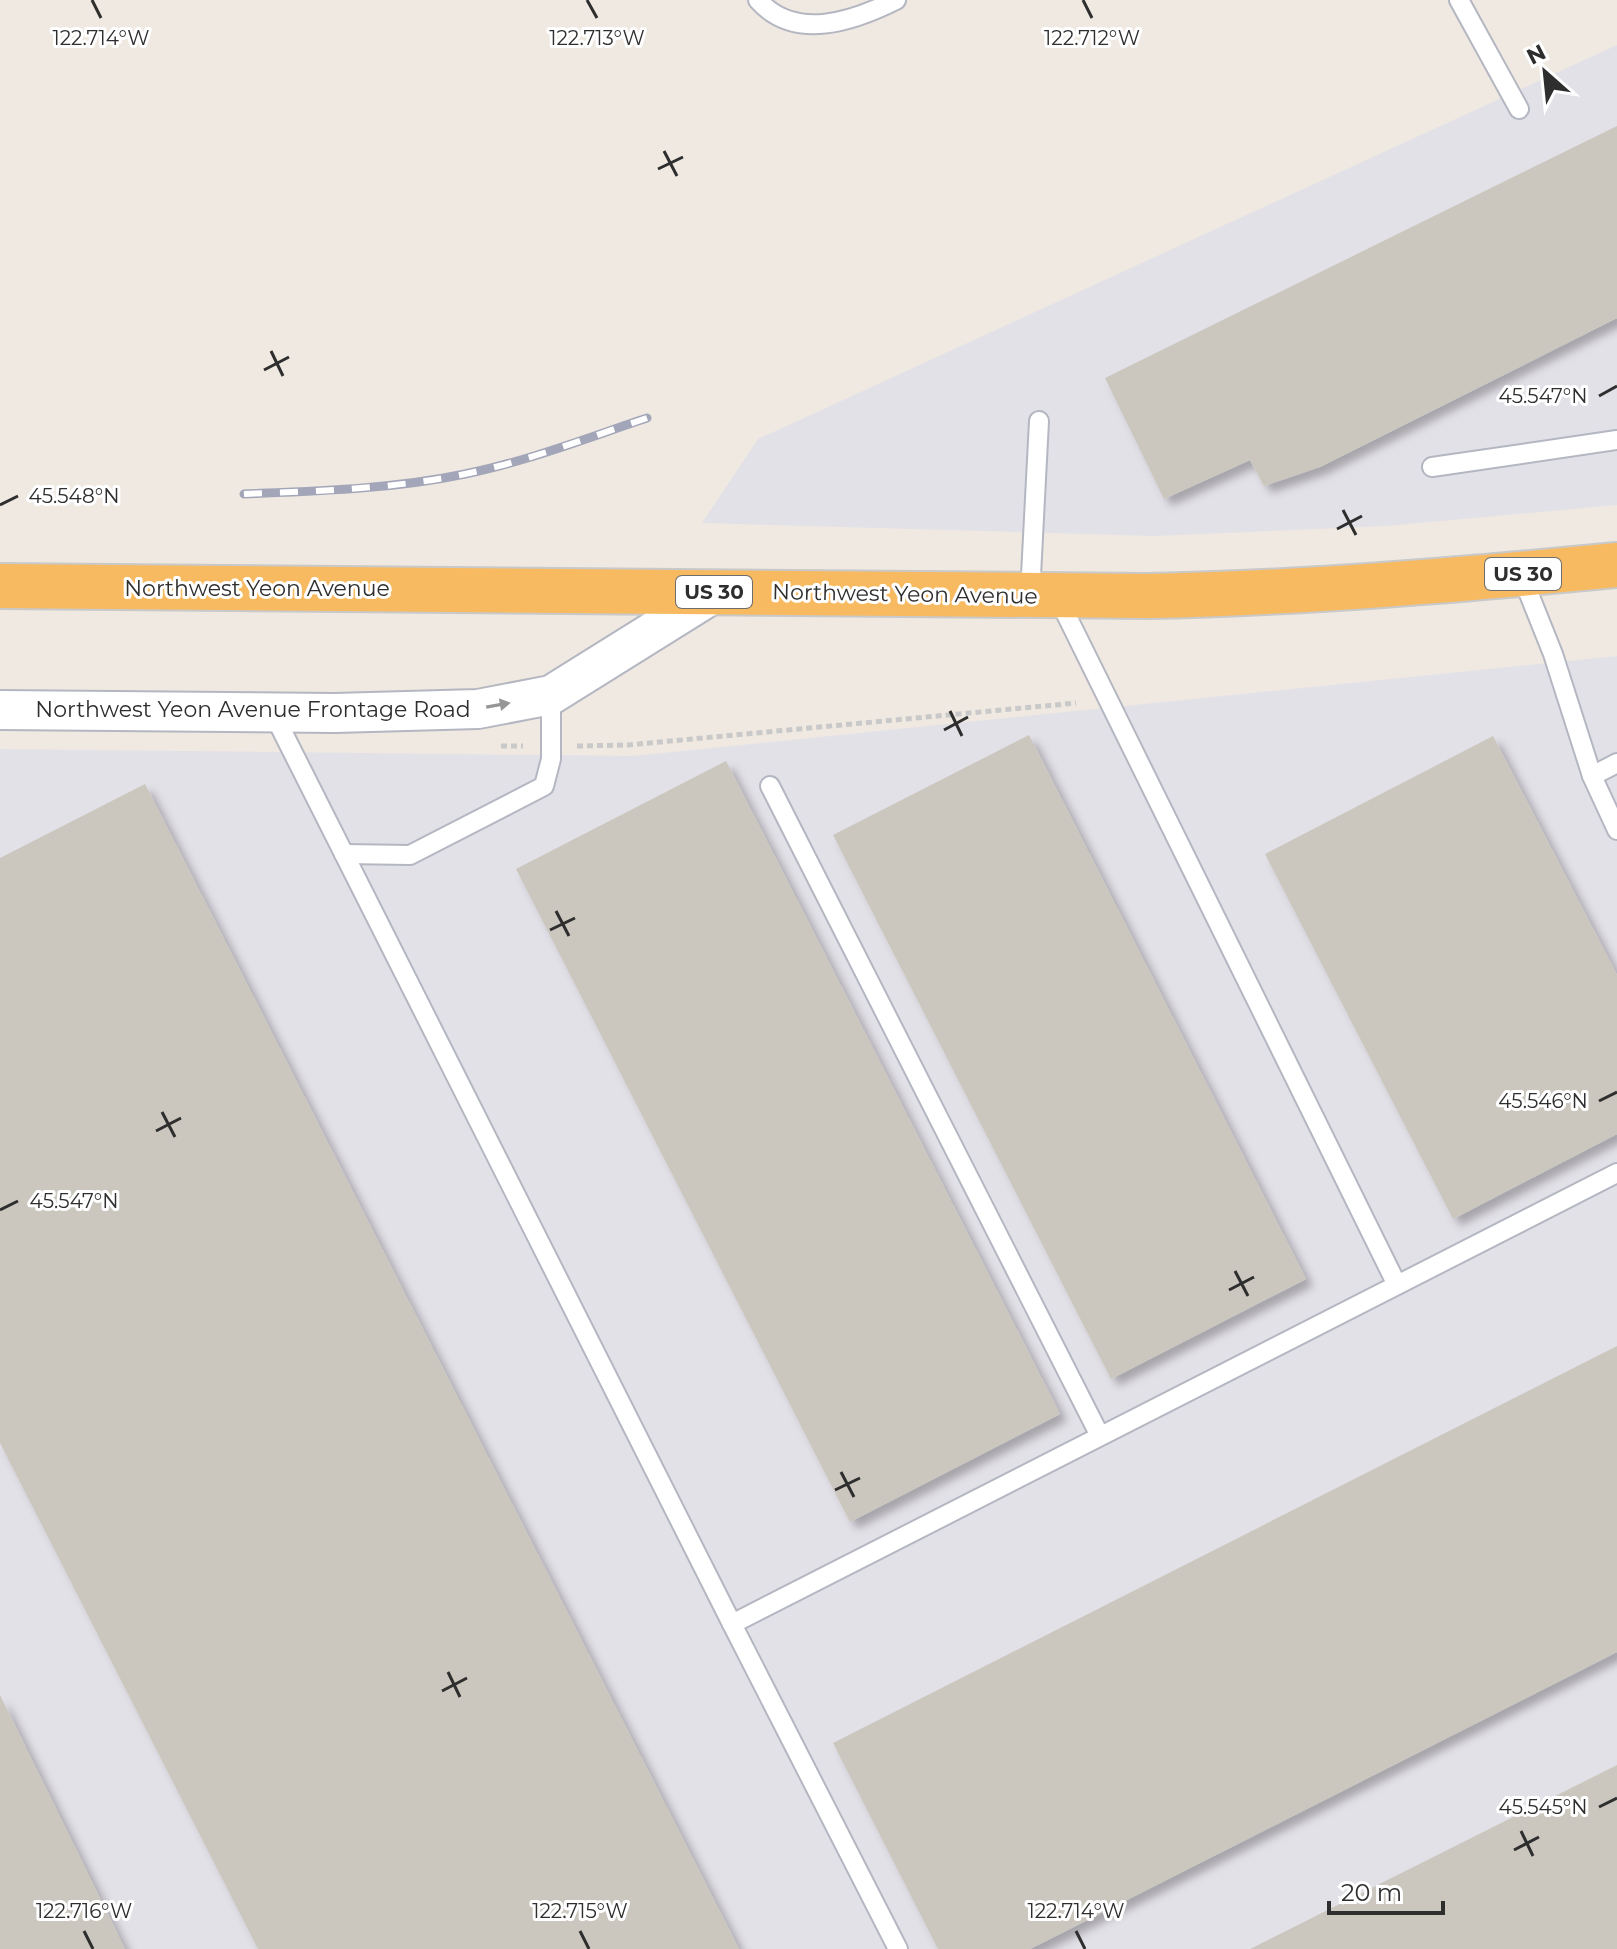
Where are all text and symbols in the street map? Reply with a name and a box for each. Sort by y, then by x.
text: 122.714°W [52,26,150,50]
text: 122.713°W [549,26,645,50]
text: 122.712°W [1044,26,1140,50]
north arrow [1505,32,1585,112]
text: N [1522,39,1550,71]
text: 45.547°N [1499,384,1587,408]
text: 45.548°N [29,484,119,508]
road number: US 30 [1485,558,1561,590]
street label: Northwest Yeon Avenue [124,575,390,602]
road number: US 30 [676,576,752,608]
street label: Northwest Yeon Avenue [772,578,1038,610]
street label: Northwest Yeon Avenue Frontage Road [35,696,471,723]
one-way arrow [485,699,510,711]
text: 45.546°N [1498,1089,1588,1113]
text: 45.547°N [30,1189,118,1213]
text: 45.545°N [1499,1795,1587,1819]
scale bar [1329,1865,1443,1915]
text: 20 m [1341,1878,1402,1907]
text: 122.716°W [36,1899,132,1923]
text: 122.715°W [532,1899,628,1923]
text: 122.714°W [1027,1899,1125,1923]

